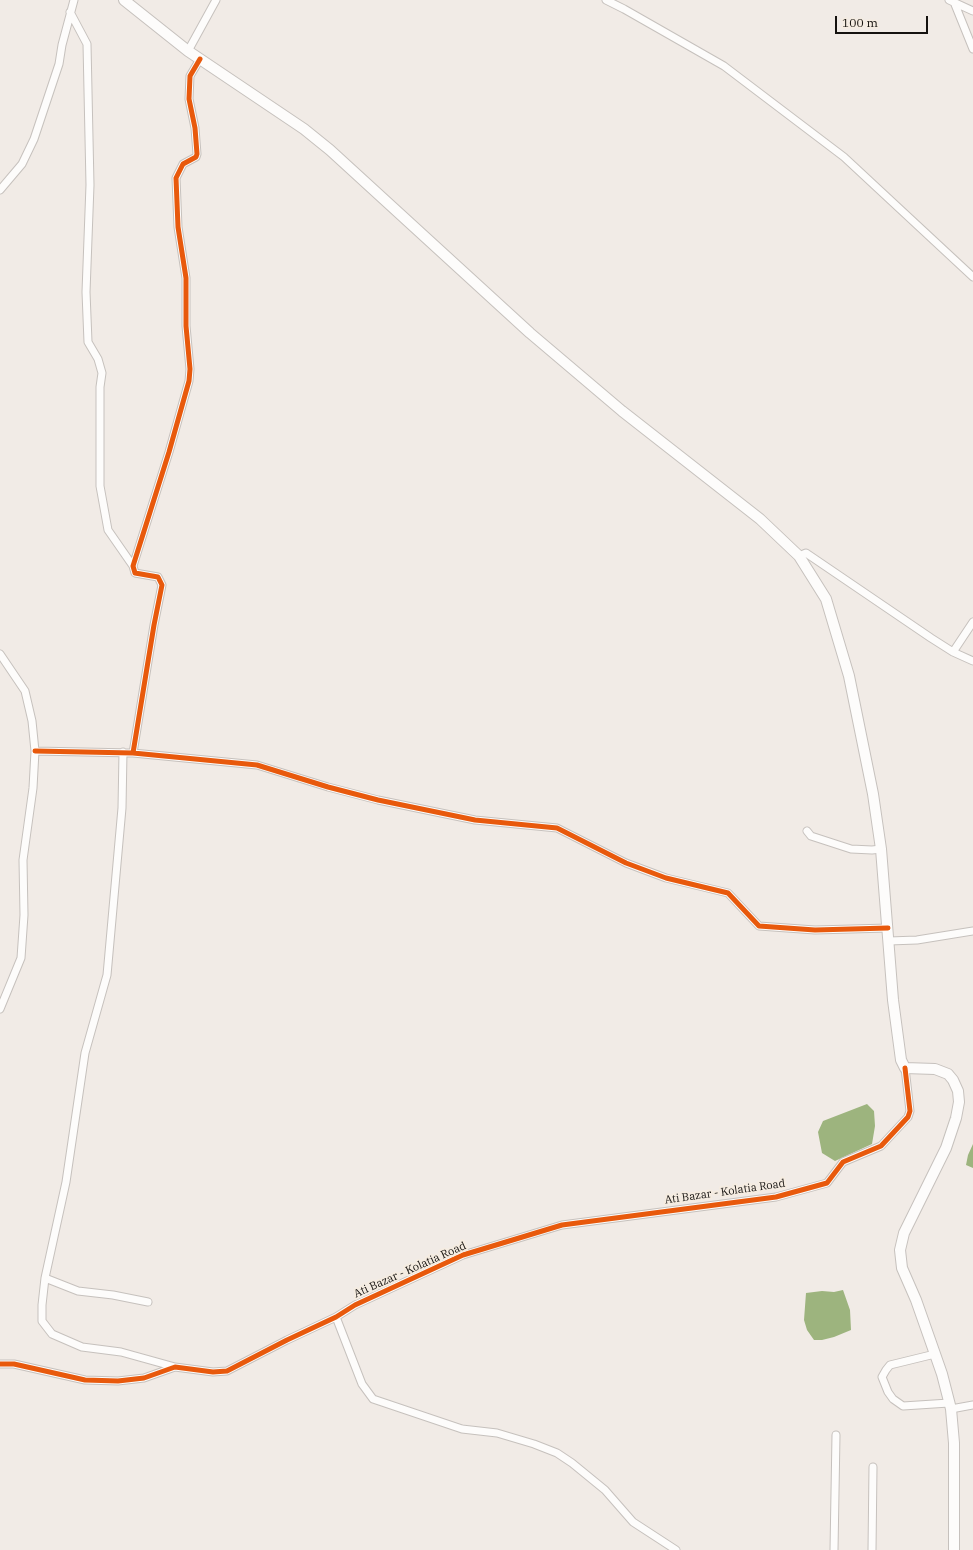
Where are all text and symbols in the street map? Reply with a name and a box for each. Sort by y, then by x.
scale bar [837,8,930,34]
text: 100 m [842,15,878,30]
street label: Ati Bazar - Kolatia Road [664,1177,786,1207]
street label: Ati Bazar - Kolatia Road [352,1239,468,1301]

